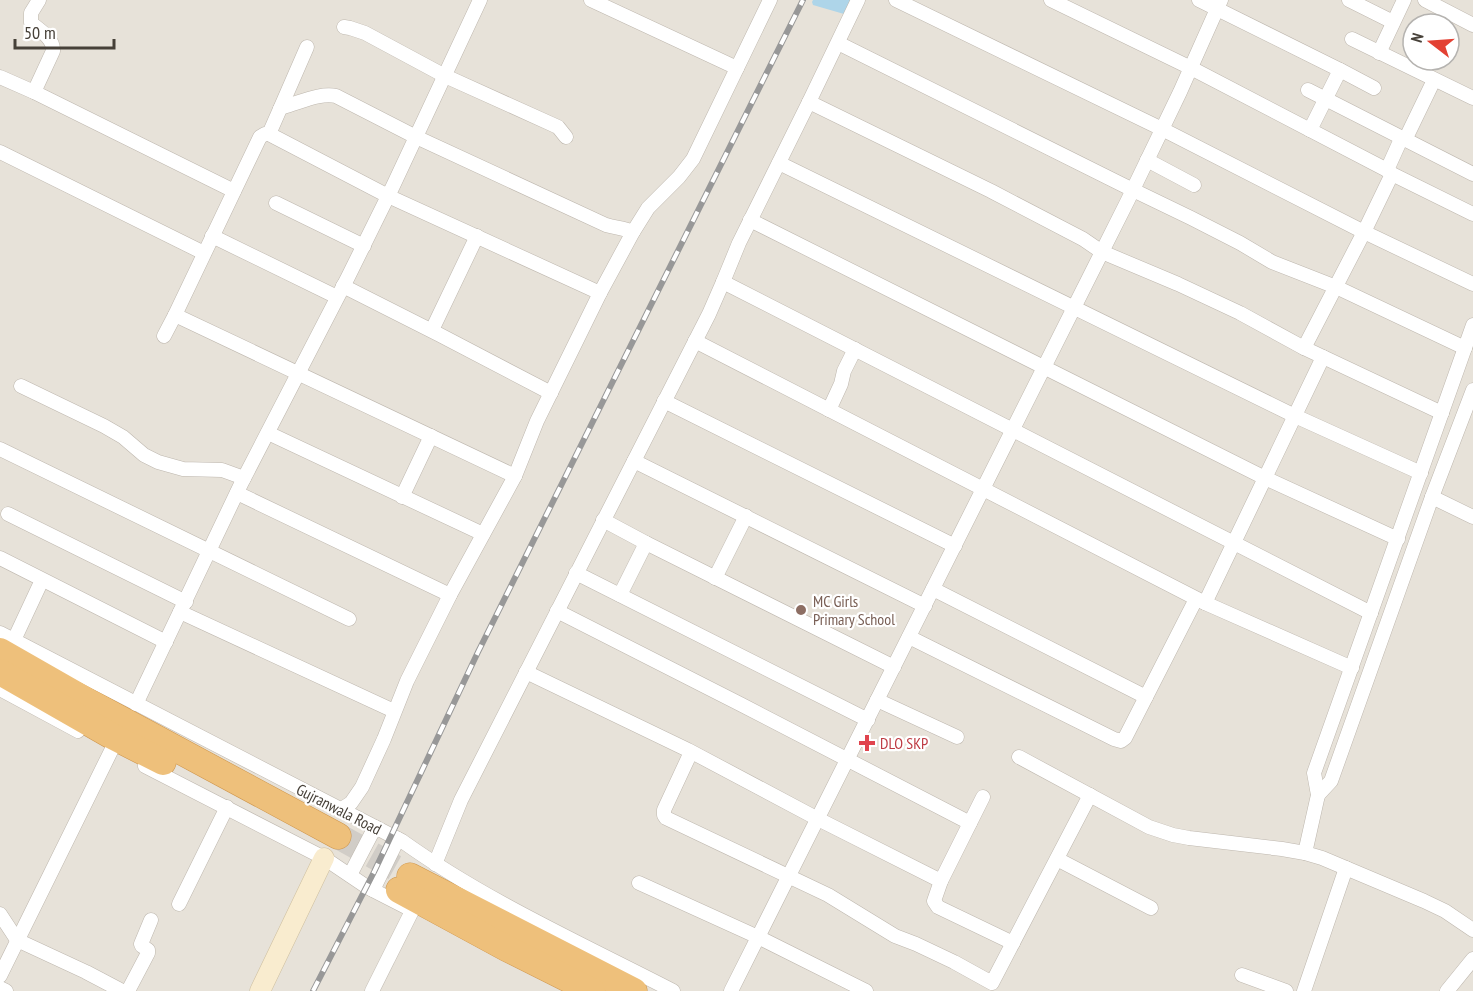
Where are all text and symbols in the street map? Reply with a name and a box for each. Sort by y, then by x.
scale bar [15,12,114,50]
north arrow [1401,12,1461,72]
text: 50 m [24,21,56,44]
text: N [1406,31,1427,45]
place label: MC Girls Primary School [813,591,895,629]
marker: MC Girls Primary School [794,603,808,617]
place label: DLO SKP [880,733,928,753]
marker: DLO SKP [858,734,876,752]
street label: Gujranwala Road [293,779,385,839]

